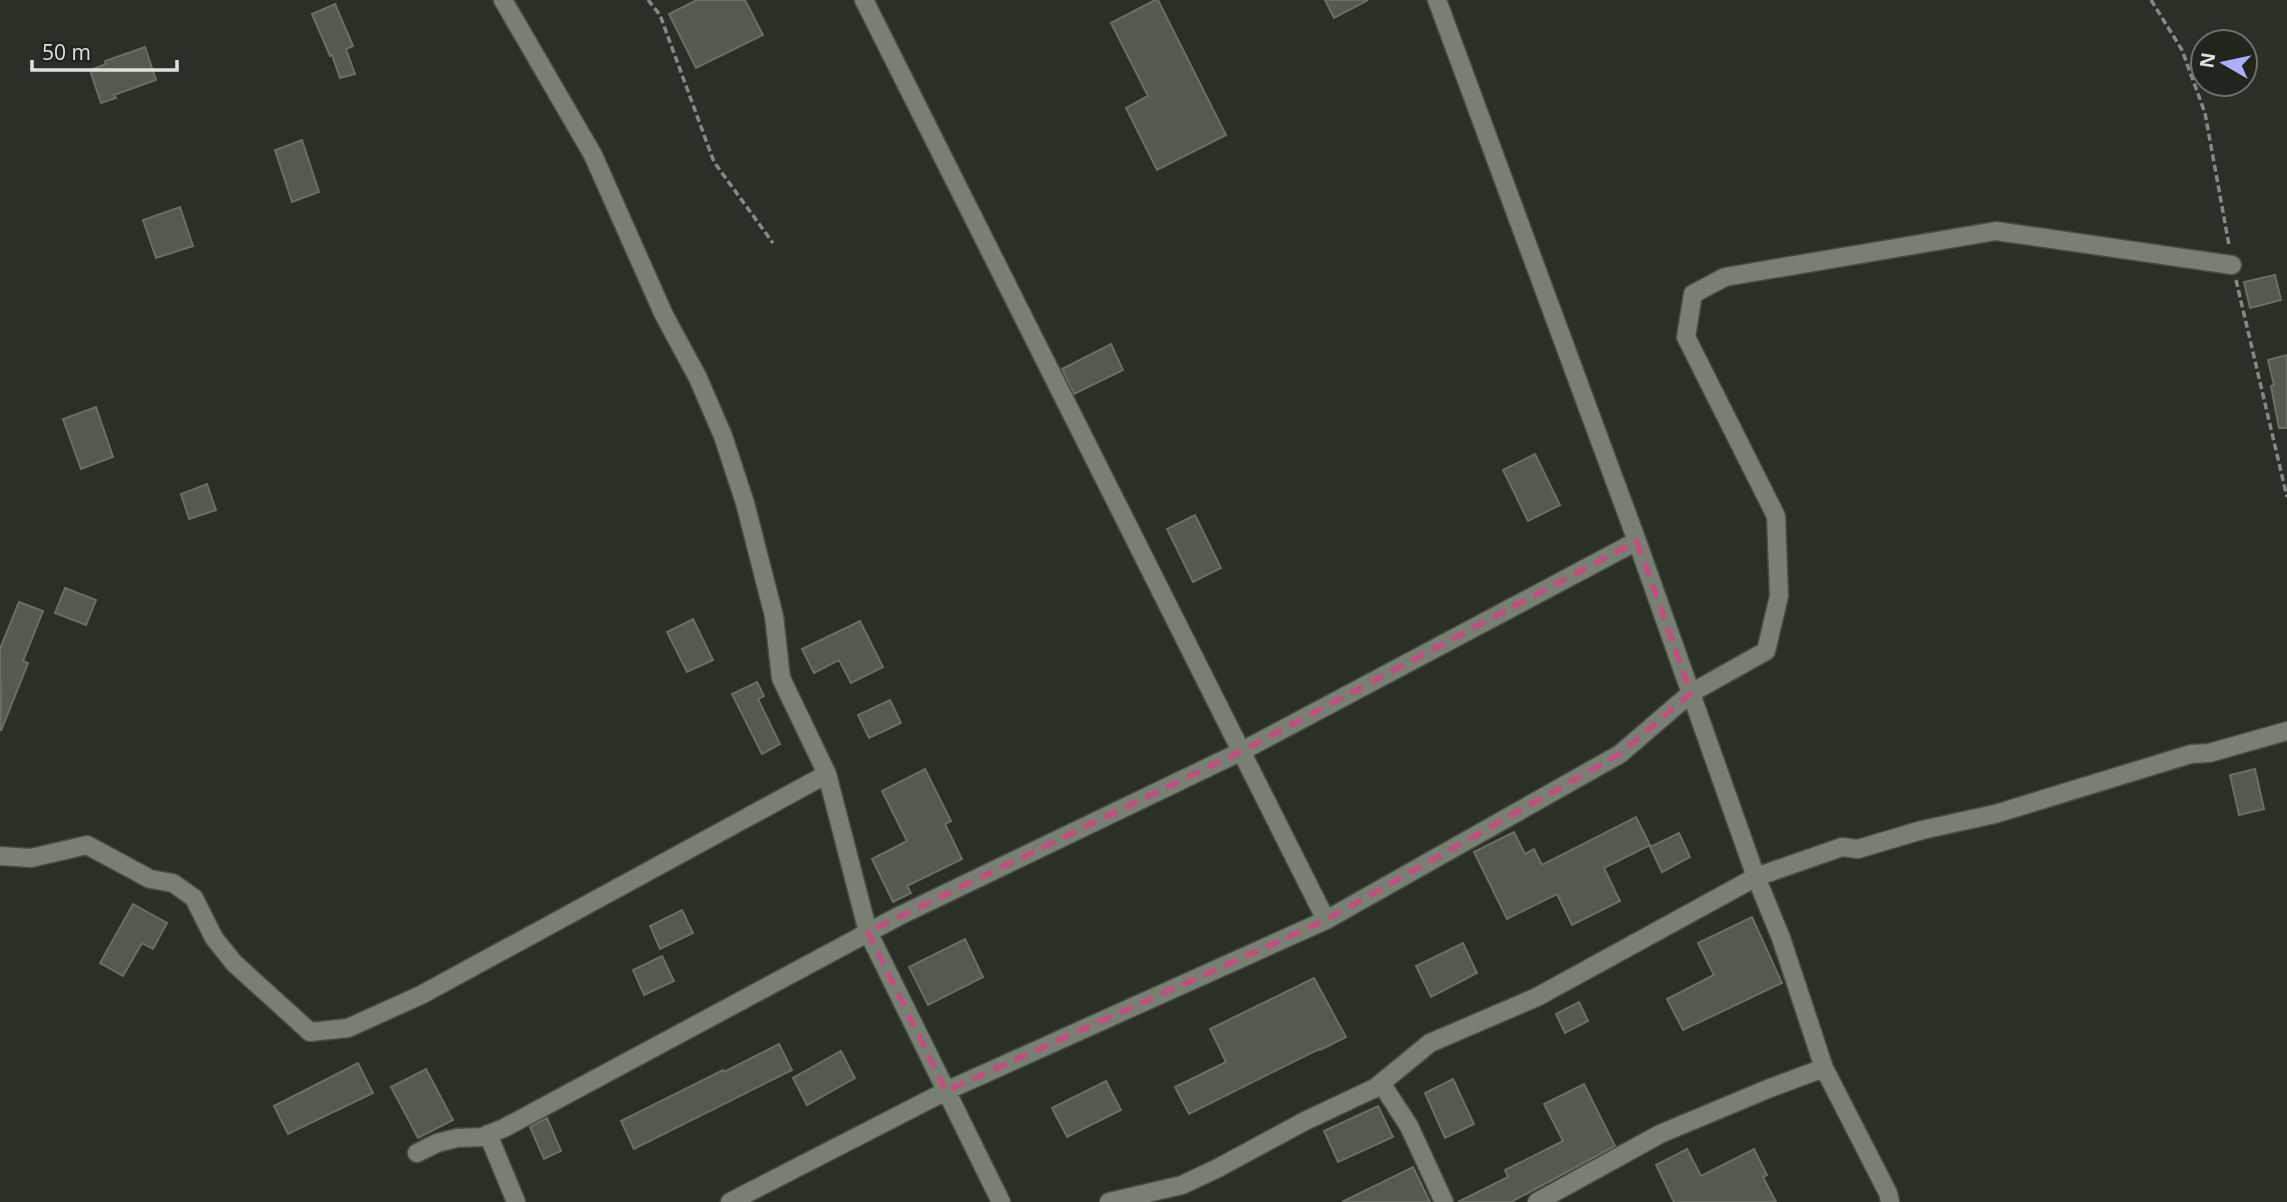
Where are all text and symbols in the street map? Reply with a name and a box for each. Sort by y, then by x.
scale bar [32,28,177,72]
north arrow [2189,28,2259,98]
text: 50 m [42,38,91,66]
text: N [2193,51,2221,70]

